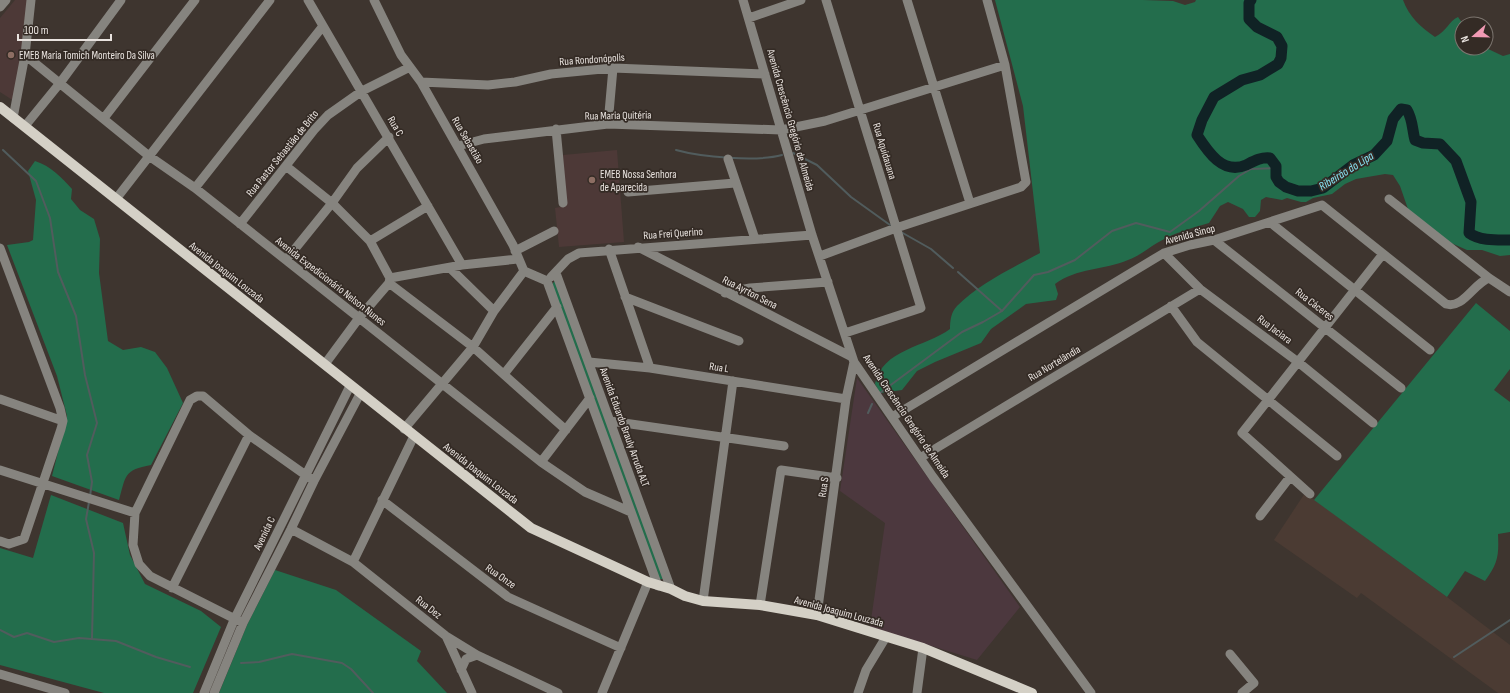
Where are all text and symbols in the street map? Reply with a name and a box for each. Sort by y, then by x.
scale bar [18,16,111,42]
north arrow [1454,16,1494,56]
text: 100 m [24,23,49,38]
text: N [1458,34,1472,44]
street label: Avenida Crescêncio Gregório de Almeida [764,47,817,192]
place label: EMEB Maria Tomich Monteiro Da Silva [19,49,155,62]
marker: EMEB Maria Tomich Monteiro Da Silva [6,50,16,60]
street label: Rua Rondonópolis [559,51,625,68]
street label: Rua Pastor Sebastião de Brito [243,107,322,199]
street label: Rua Maria Quitéria [584,108,652,123]
street label: Rua C [385,114,406,139]
street label: Rua Sebastião [449,115,486,166]
street label: Rua Aquidauana [870,121,899,181]
water label: Ribeirão do Lipa [1316,149,1377,194]
place label: EMEB Nossa Senhora de Aparecida [600,168,676,194]
marker: EMEB Nossa Senhora de Aparecida [587,175,597,185]
street label: Avenida Sinop [1163,222,1216,248]
street label: Rua Frei Querino [643,225,704,242]
street label: Avenida Expedicionário Nelson Nunes [272,234,389,329]
street label: Avenida Joaquim Louzada [186,238,267,306]
street label: Rua Ayrton Sena [720,273,780,312]
street label: Rua Cáceres [1293,285,1337,323]
street label: Rua Jaciara [1255,312,1295,347]
street label: Rua Nortelândia [1026,343,1083,384]
street label: Avenida Crescêncio Gregório de Almeida [860,351,953,481]
street label: Rua L [708,360,730,375]
street label: Avenida Eduardo Brauly Arruda ALT [597,365,652,489]
street label: Avenida Joaquim Louzada [440,439,521,507]
street label: Rua S [816,476,831,498]
street label: Avenida C [250,514,278,553]
street label: Rua Onze [483,561,518,591]
street label: Rua Dez [413,593,444,622]
street label: Avenida Joaquim Louzada [792,593,885,630]

